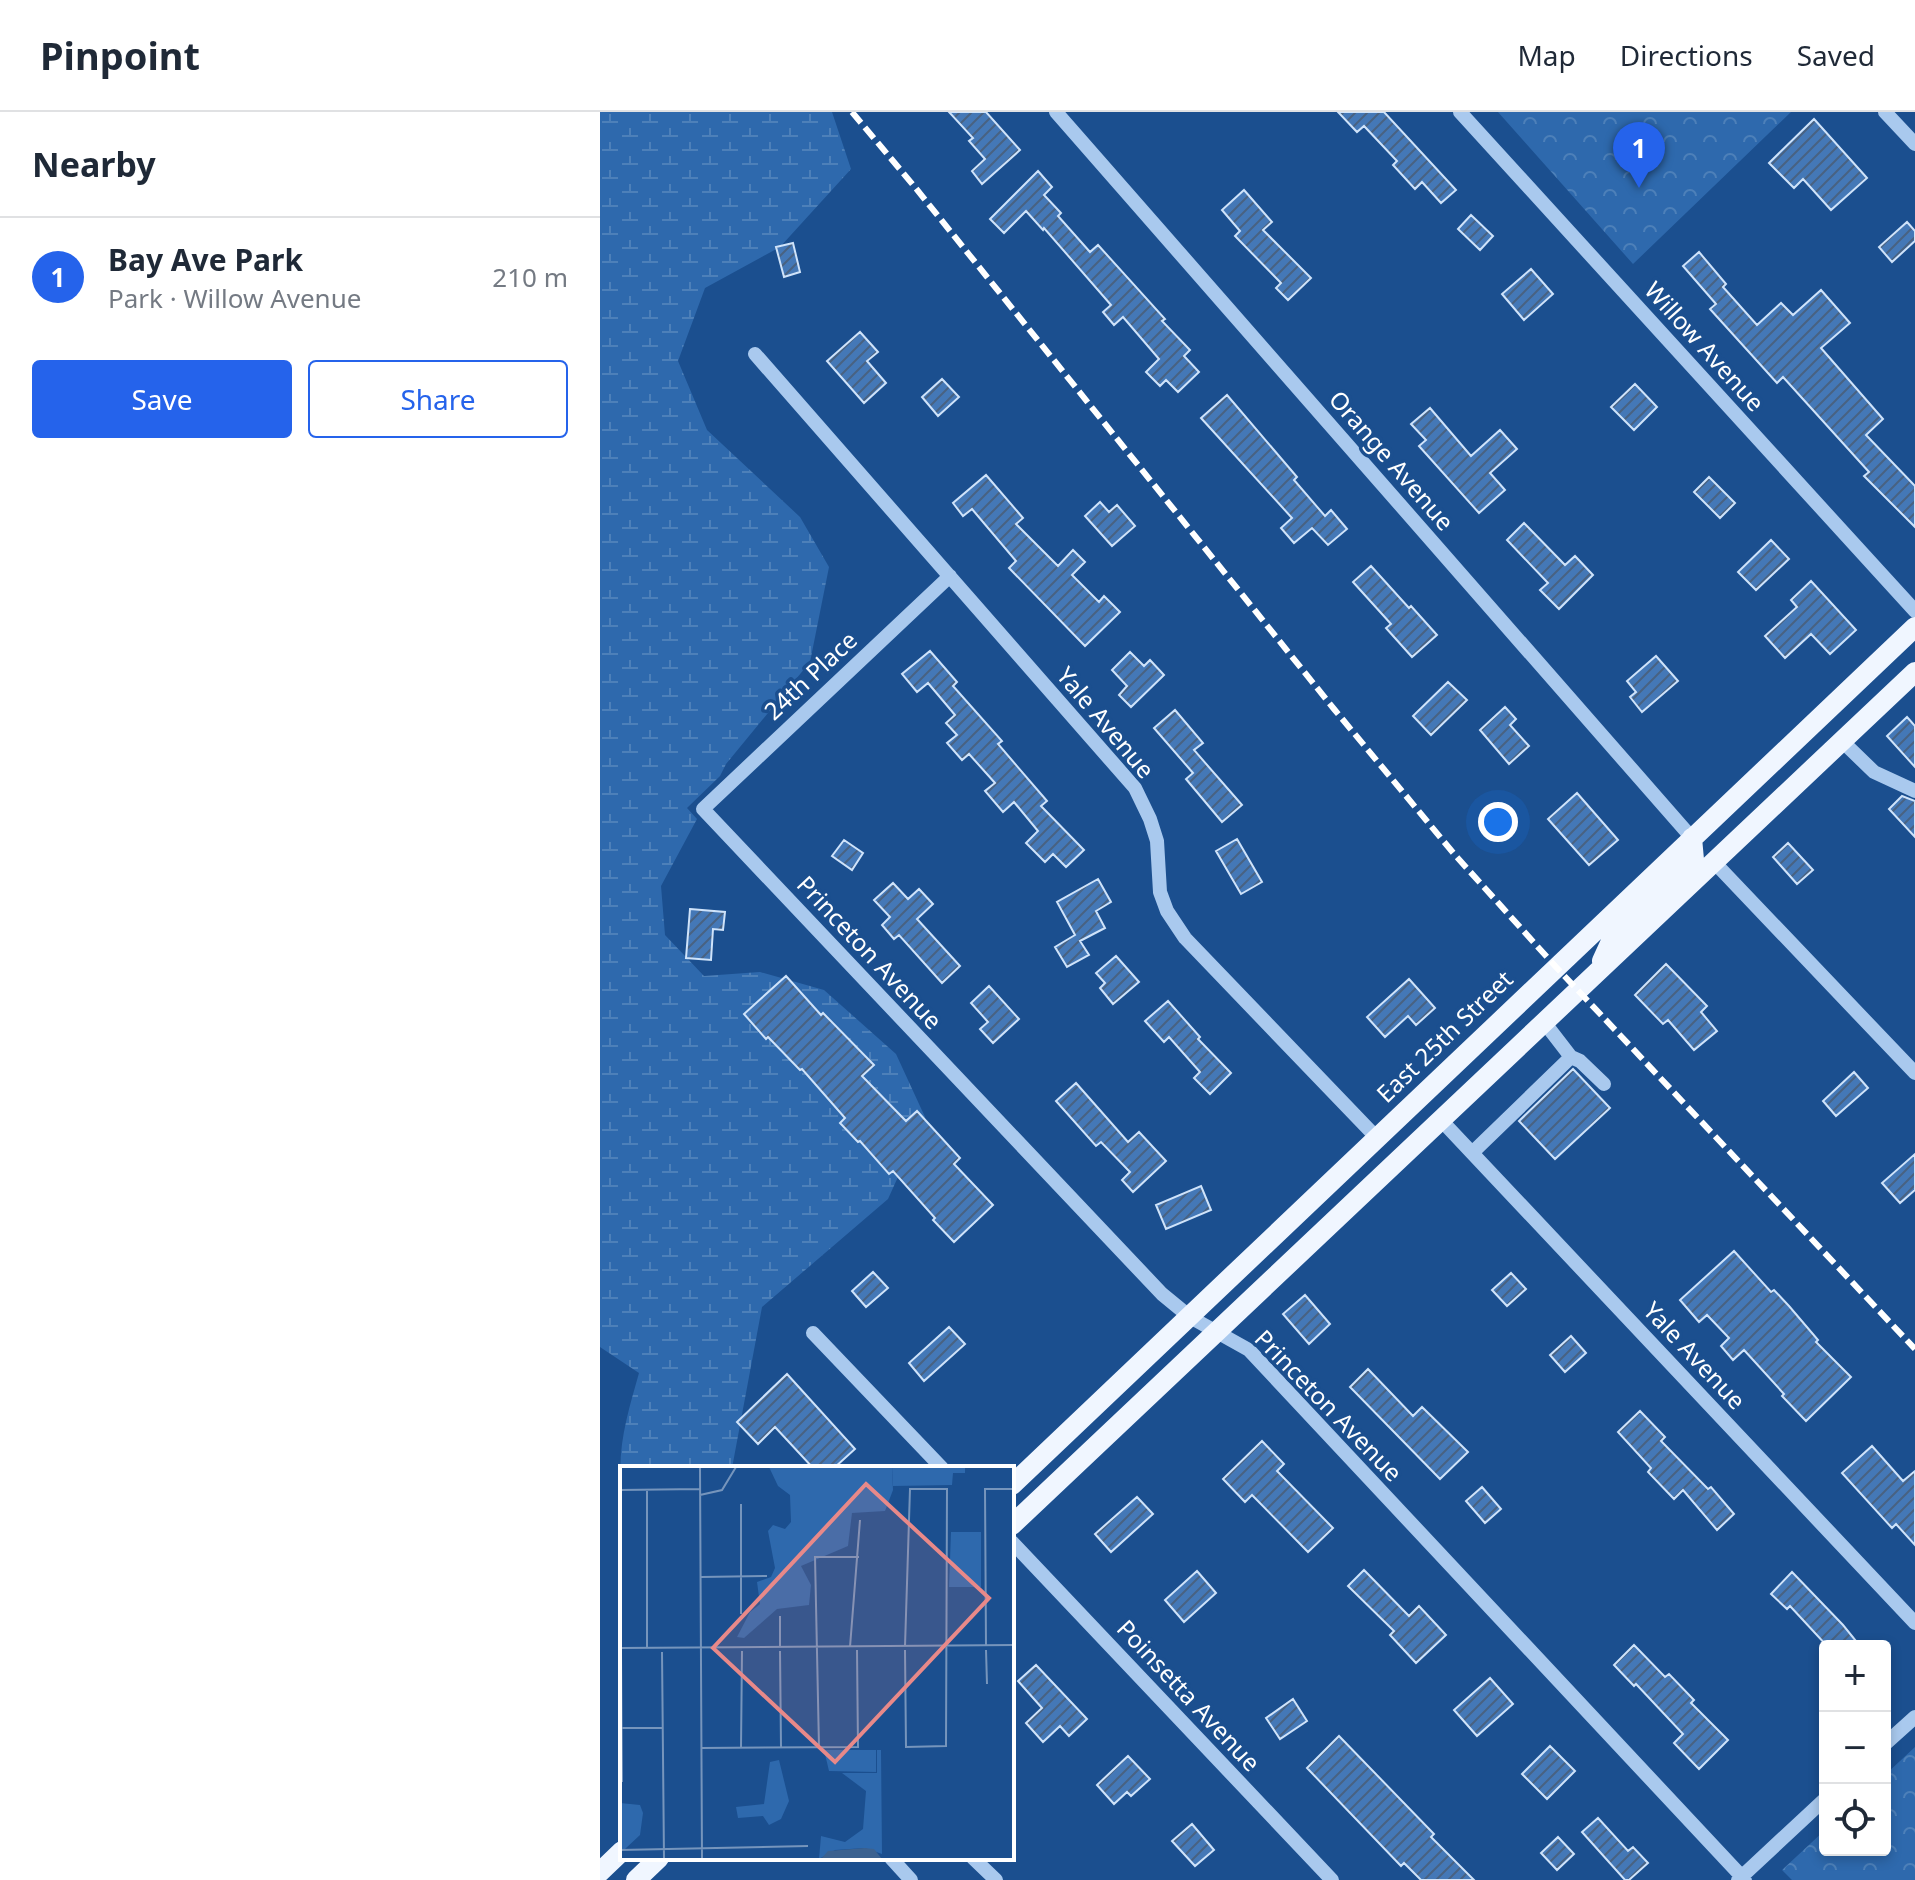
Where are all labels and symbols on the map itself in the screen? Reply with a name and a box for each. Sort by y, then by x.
pin: 1 [1613,122,1665,188]
street label: Willow Avenue [1638,274,1772,418]
street label: Orange Avenue [1322,383,1462,537]
street label: 24th Place [756,623,864,727]
street label: Yale Avenue [1050,659,1163,785]
your location [1478,802,1518,842]
street label: Princeton Avenue [790,868,950,1036]
street label: East 25th Street [1369,962,1519,1109]
street label: Yale Avenue [1637,1294,1754,1416]
street label: Princeton Avenue [1248,1322,1410,1488]
inset map [620,1466,1014,1860]
street label: Poinsetta Avenue [1110,1612,1268,1778]

